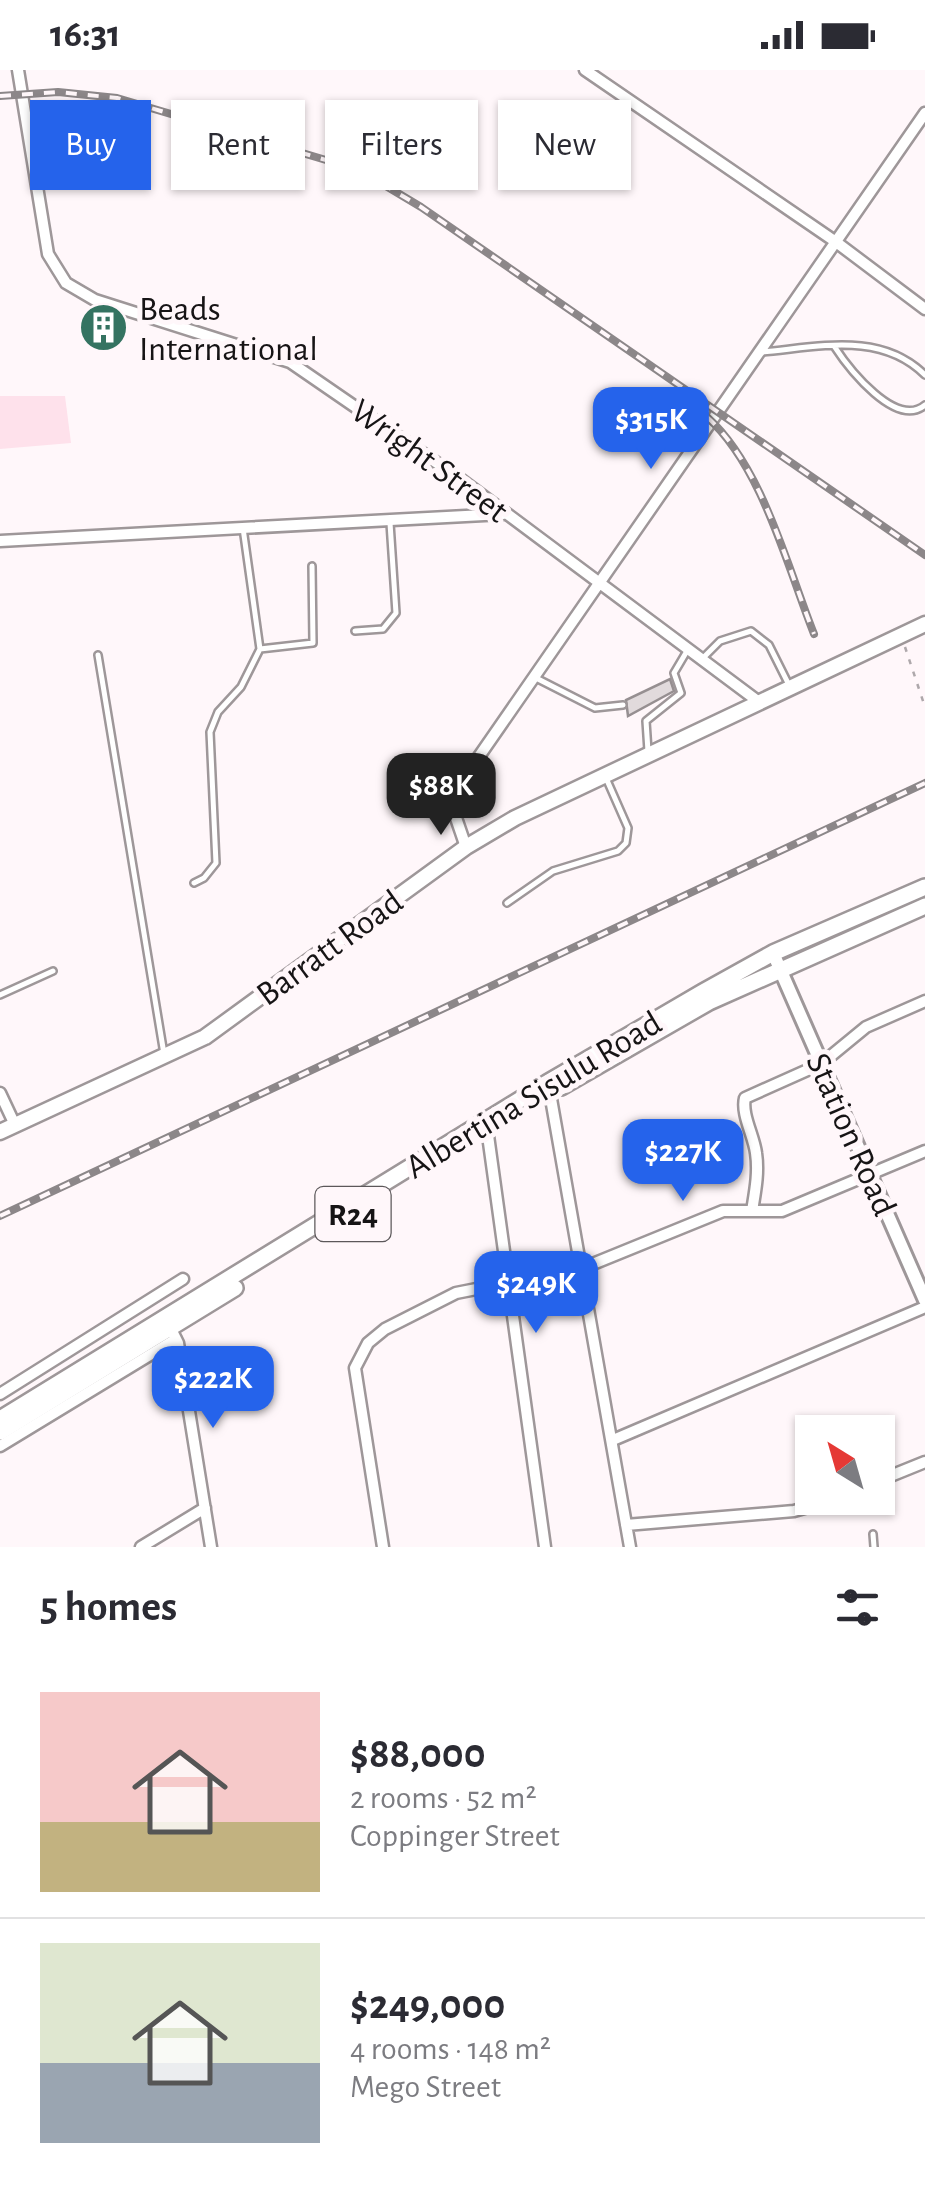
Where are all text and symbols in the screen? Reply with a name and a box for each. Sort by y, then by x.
text: 16:31 [50,16,121,54]
chip: Buy [30,100,151,190]
chip: Rent [171,100,305,190]
chip: Filters [325,100,478,190]
chip: New [498,100,631,190]
place label: Beads International [139,292,318,367]
building icon: Beads International [78,302,130,354]
pin: $315K [581,387,721,472]
street label: Wright Street [344,393,514,529]
text: $315K [615,403,687,435]
pin: $88K [382,753,500,838]
text: $88K [409,769,473,801]
street label: Barratt Road [251,884,409,1013]
street label: Albertina Sisulu Road [400,1005,668,1185]
street label: Station Road [799,1048,902,1221]
pin: $227K [613,1119,753,1204]
text: $227K [644,1135,722,1167]
road number: R24 [316,1187,390,1241]
pin: $249K [466,1251,606,1336]
text: $249K [496,1267,576,1299]
pin: $222K [143,1346,283,1431]
text: $222K [174,1362,252,1394]
north arrow [795,1415,895,1515]
map controls [795,1415,895,1515]
icon: filters [830,1580,885,1635]
text: 5 homes [40,1586,177,1628]
icon: home [120,1732,240,1852]
text: $88,000 [350,1733,486,1775]
text: 2 rooms · 52 m² [350,1782,537,1814]
text: Coppinger Street [350,1820,560,1852]
icon: home [120,1983,240,2103]
text: $249,000 [350,1984,505,2026]
text: 4 rooms · 148 m² [350,2033,551,2065]
text: Mego Street [350,2071,501,2103]

